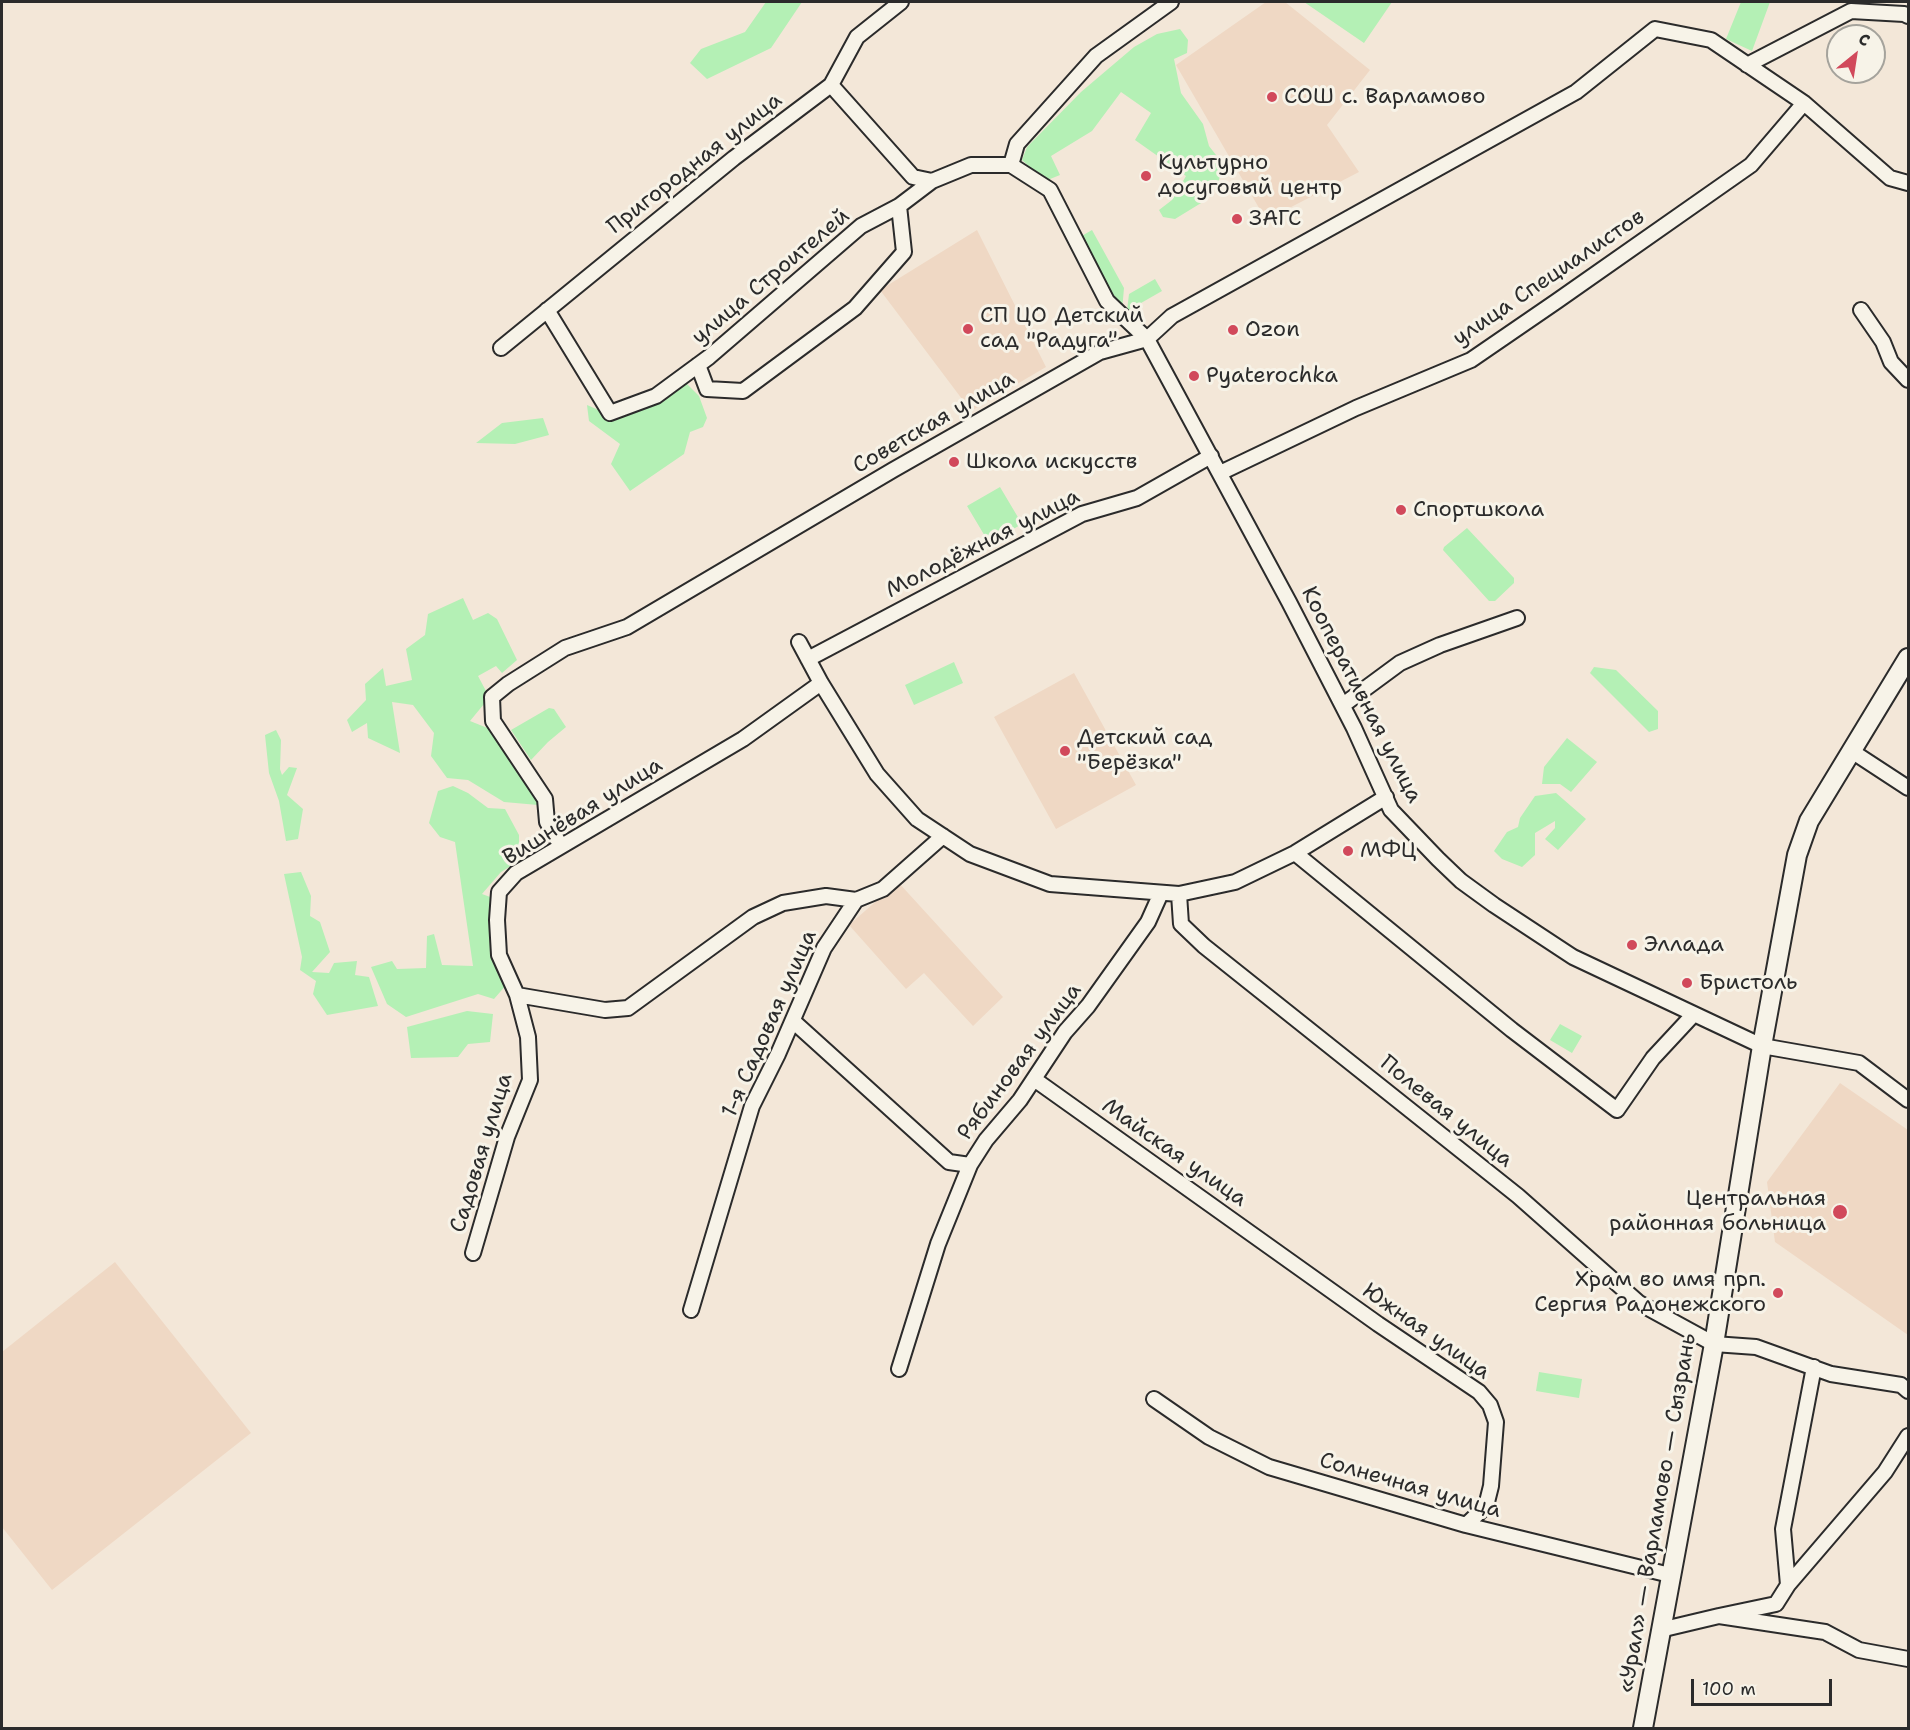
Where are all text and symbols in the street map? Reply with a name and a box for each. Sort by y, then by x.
north arrow [1826,24,1886,84]
text: С [1855,28,1874,51]
place label: СОШ с. Варламово [1284,84,1485,110]
street label: Пригородная улица [602,88,788,240]
marker: СОШ с. Варламово [1265,90,1279,104]
place label: Культурно досуговый центр [1158,150,1342,202]
marker: Культурно досуговый центр [1139,169,1153,183]
street label: улица Строителей [687,203,855,351]
street label: улица Специалистов [1448,204,1650,352]
place label: ЗАГС [1249,206,1302,232]
marker: ЗАГС [1230,212,1244,226]
place label: СП ЦО Детский сад "Радуга" [980,303,1144,354]
place label: Ozon [1245,317,1300,343]
marker: СП ЦО Детский сад "Радуга" [961,322,975,336]
marker: Ozon [1226,323,1240,337]
place label: Pyaterochka [1206,363,1338,389]
street label: Советская улица [849,366,1019,480]
marker: Pyaterochka [1187,369,1201,383]
place label: Школа искусств [966,449,1137,475]
marker: Школа искусств [947,455,961,469]
street label: Молодёжная улица [882,484,1084,604]
place label: Спортшкола [1413,497,1544,523]
marker: Спортшкола [1394,503,1408,517]
street label: Кооперативная улица [1295,582,1427,808]
place label: Детский сад "Берёзка" [1077,725,1213,776]
marker: Детский сад "Берёзка" [1058,744,1072,758]
street label: Вишнёвая улица [498,752,668,872]
place label: МФЦ [1360,838,1416,864]
marker: МФЦ [1341,844,1355,858]
street label: 1-я Садовая улица [717,926,823,1122]
place label: Эллада [1644,932,1724,958]
marker: Эллада [1625,938,1639,952]
place label: Бристоль [1699,970,1797,996]
marker: Бристоль [1680,976,1694,990]
street label: Рябиновая улица [952,978,1088,1146]
street label: Полевая улица [1374,1050,1518,1174]
street label: Садовая улица [445,1070,519,1236]
street label: Майская улица [1096,1093,1252,1213]
place label: Центральная районная больница [1609,1186,1826,1238]
marker: Центральная районная больница [1831,1203,1849,1221]
place label: Храм во имя прп. Сергия Радонежского [1534,1267,1766,1318]
street label: Южная улица [1357,1278,1495,1386]
marker: Храм во имя прп. Сергия Радонежского [1771,1286,1785,1300]
street label: «Урал» — Варламово — Сызрань [1613,1331,1703,1695]
street label: Солнечная улица [1316,1447,1504,1525]
scale bar [1694,1667,1835,1705]
text: 100 m [1702,1677,1756,1701]

